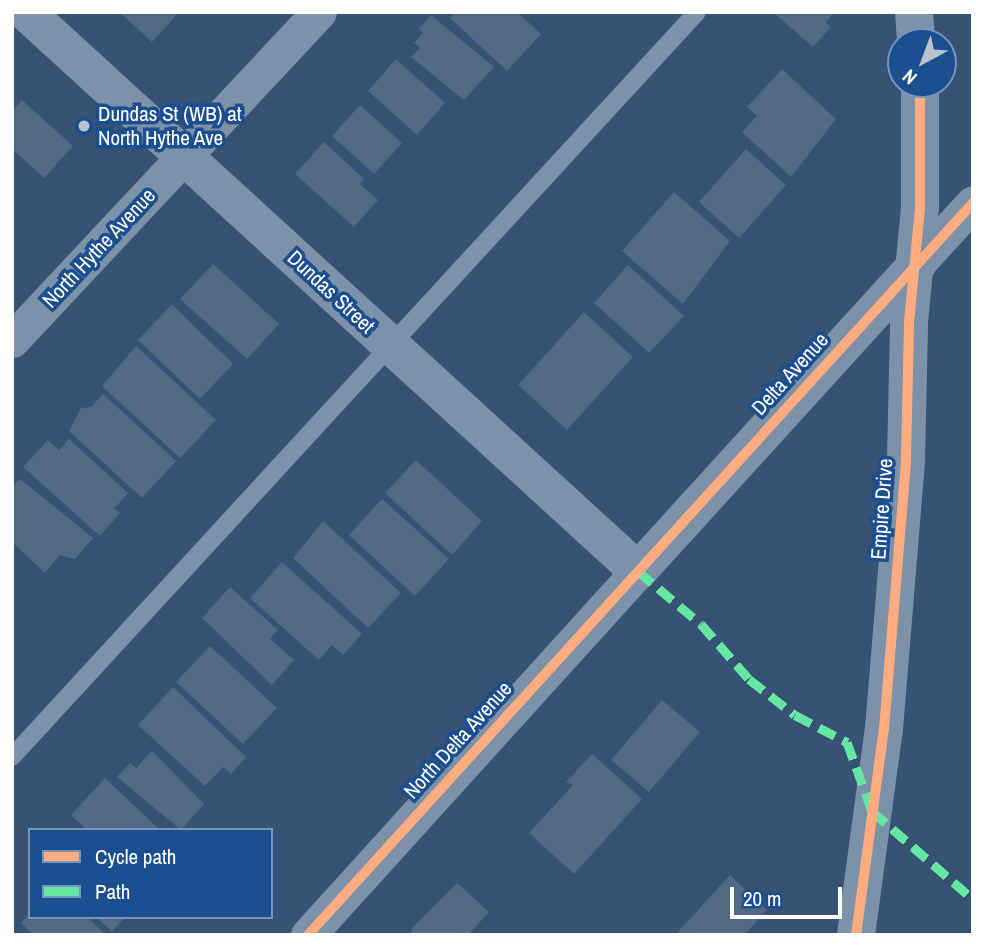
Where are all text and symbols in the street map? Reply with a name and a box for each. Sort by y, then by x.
north arrow [887,28,957,98]
text: N [897,64,922,91]
place label: Dundas St (WB) at North Hythe Ave [98,101,242,151]
marker: Dundas St (WB) at North Hythe Ave [76,118,92,134]
street label: North Hythe Avenue [37,183,161,313]
street label: Dundas Street [282,245,380,339]
street label: Delta Avenue [746,327,834,421]
street label: Empire Drive [866,458,898,560]
street label: North Delta Avenue [398,676,518,804]
legend [28,828,273,919]
text: Cycle path [95,842,176,871]
scale bar [733,874,845,918]
text: Path [95,877,130,906]
text: 20 m [743,884,781,913]

